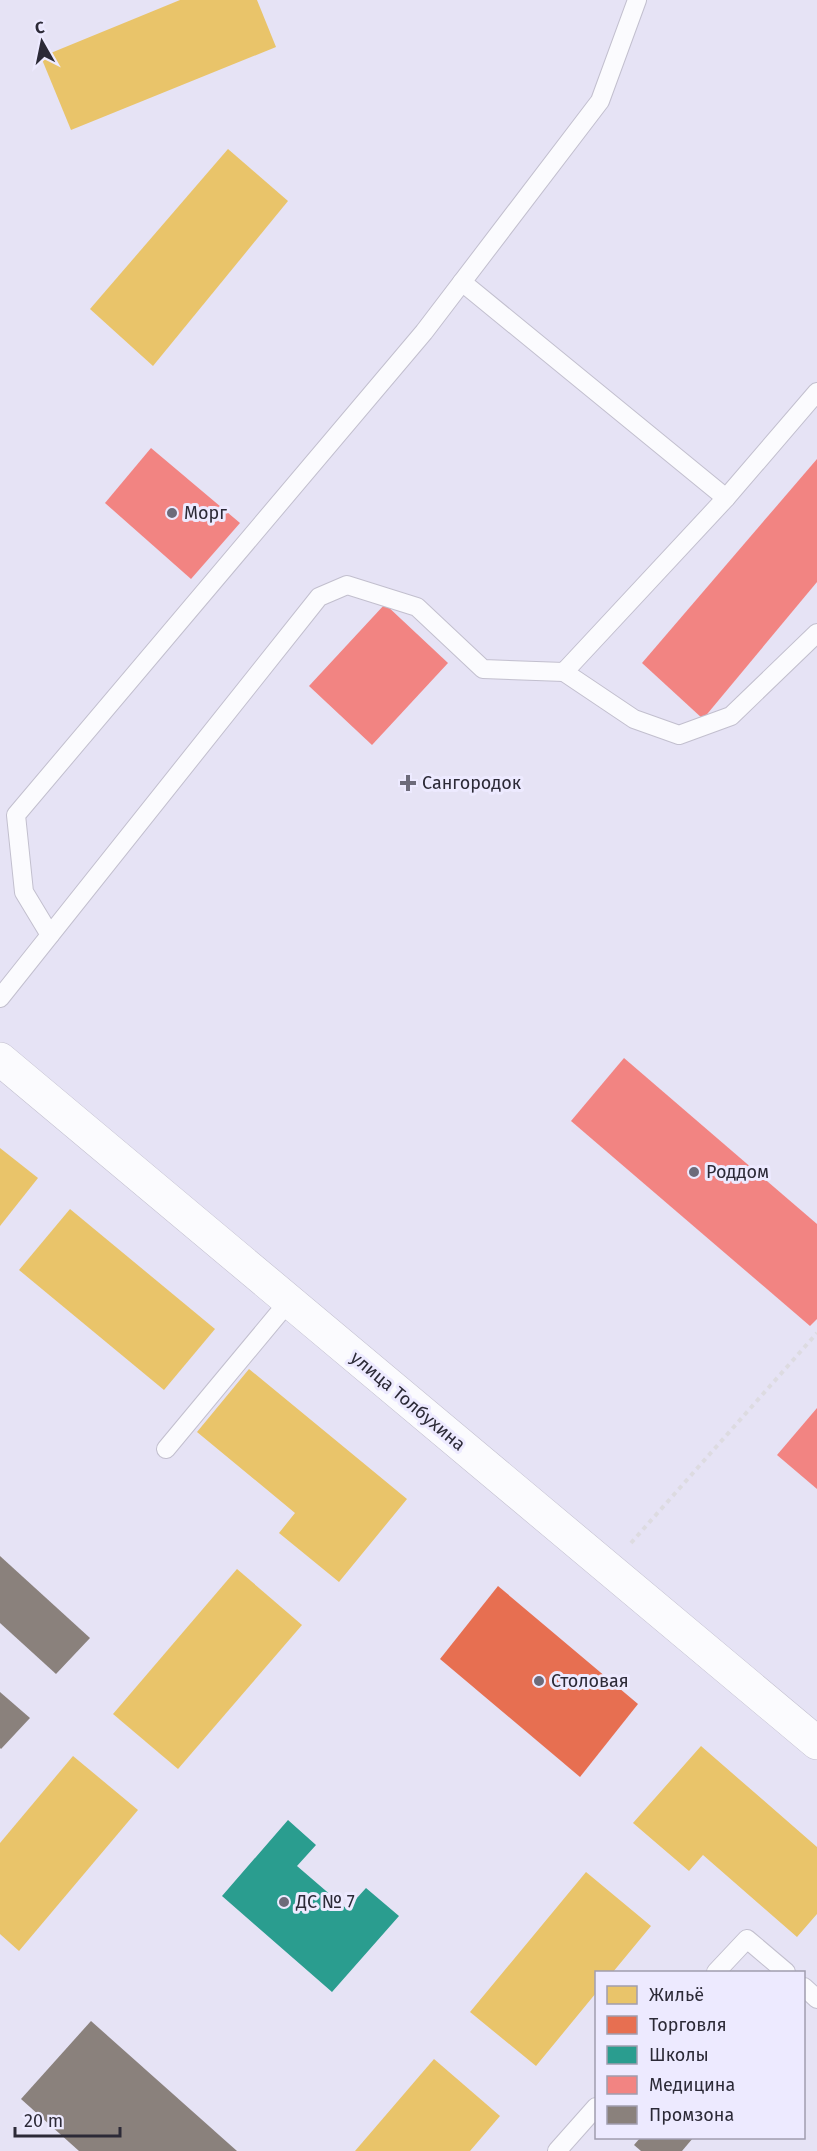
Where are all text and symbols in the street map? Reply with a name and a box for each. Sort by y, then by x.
north arrow [12,12,72,72]
text: С [34,17,47,38]
place label: Морг [184,502,227,524]
marker: Морг [165,506,179,520]
place label: Сангородок [422,772,522,794]
marker: Сангородок [399,774,417,792]
place label: Роддом [706,1161,769,1183]
marker: Роддом [687,1165,701,1179]
street label: улица Толбухина [346,1347,470,1455]
place label: Столовая [551,1670,629,1692]
marker: Столовая [532,1674,546,1688]
place label: ДС № 7 [295,1891,355,1913]
marker: ДС № 7 [277,1895,291,1909]
legend [595,1971,805,2139]
text: Жильё [649,1984,704,2006]
text: Торговля [649,2014,727,2036]
text: Школы [649,2044,709,2066]
text: Медицина [649,2074,735,2096]
scale bar [15,2100,120,2138]
text: Промзона [649,2104,734,2126]
text: 20 m [24,2110,63,2132]

